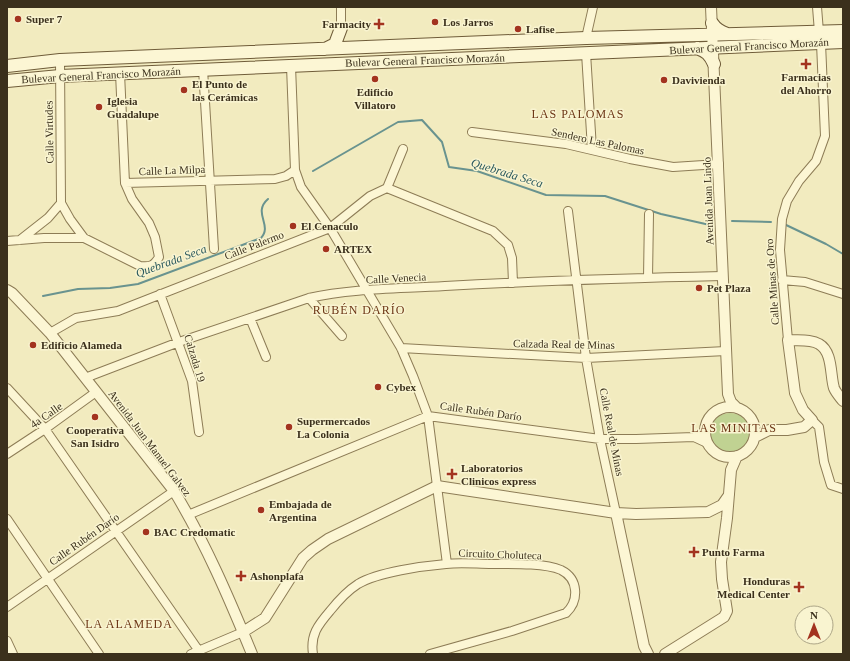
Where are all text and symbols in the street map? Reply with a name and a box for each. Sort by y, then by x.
place label: Super 7 [26,13,63,25]
marker: Super 7 [13,14,23,24]
place label: Los Jarros [443,16,494,28]
marker: Los Jarros [430,17,440,27]
place label: Farmacity [322,18,371,30]
marker: Farmacity [374,19,384,29]
place label: Lafise [526,23,555,35]
marker: Lafise [513,24,523,34]
street label: Bulevar General Francisco Morazán [669,36,830,56]
street label: Bulevar General Francisco Morazán [345,51,506,69]
marker: Farmacias del Ahorro [801,59,811,69]
street label: Bulevar General Francisco Morazán [21,65,182,85]
place label: Farmacias del Ahorro [781,71,832,96]
marker: Edificio Villatoro [370,74,380,84]
place label: Davivienda [672,74,726,86]
marker: Davivienda [659,75,669,85]
place label: El Punto de las Cerámicas [192,78,258,103]
marker: El Punto de las Cerámicas [179,85,189,95]
place label: Edificio Villatoro [354,86,396,111]
place label: Iglesia Guadalupe [107,95,159,120]
street label: Calle Virtudes [42,100,56,164]
marker: Iglesia Guadalupe [94,102,104,112]
district label: LAS PALOMAS [532,107,624,121]
street label: Sendero Las Palomas [550,125,646,157]
water label: Quebrada Seca [469,155,545,191]
street label: Avenida Juan Lindo [700,156,716,245]
street label: Calle La Milpa [139,163,206,177]
place label: El Cenaculo [301,220,359,232]
marker: El Cenaculo [288,221,298,231]
street label: Calle Palermo [223,228,286,262]
street label: Calle Minas de Oro [763,238,781,326]
water label: Quebrada Seca [134,242,208,280]
place label: ARTEX [334,243,372,255]
marker: ARTEX [321,244,331,254]
street label: Calle Venecia [365,270,427,286]
place label: Pet Plaza [707,282,751,294]
marker: Pet Plaza [694,283,704,293]
district label: RUBÉN DARÍO [313,303,405,317]
street label: Calzada 19 [182,333,208,384]
street label: Calzada Real de Minas [513,337,615,351]
place label: Edificio Alameda [41,339,122,351]
marker: Edificio Alameda [28,340,38,350]
place label: Cybex [386,381,416,393]
marker: Cybex [373,382,383,392]
street label: Calle Real de Minas [598,387,626,477]
street label: Avenida Juan Manuel Galvez [106,388,194,498]
street label: Calle Rubén Darío [439,399,523,423]
street label: 4a Calle [28,400,64,430]
marker: Cooperativa San Isidro [90,412,100,422]
place label: Supermercados La Colonia [297,415,371,440]
district label: LAS MINITAS [691,421,777,435]
marker: Supermercados La Colonia [284,422,294,432]
place label: Cooperativa San Isidro [66,424,125,449]
place label: Laboratorios Clinicos express [461,462,537,487]
marker: Laboratorios Clinicos express [446,468,458,480]
place label: Embajada de Argentina [269,498,332,523]
marker: Embajada de Argentina [256,505,266,515]
street label: Calle Rubén Darío [47,510,122,568]
place label: BAC Credomatic [154,526,235,538]
marker: BAC Credomatic [141,527,151,537]
place label: Punto Farma [702,546,765,558]
street label: Circuito Choluteca [458,547,542,561]
marker: Punto Farma [689,547,699,557]
marker: Ashonplafa [235,570,247,582]
place label: Ashonplafa [250,570,304,582]
place label: Honduras Medical Center [717,575,791,600]
marker: Honduras Medical Center [793,581,805,593]
north arrow [794,605,834,645]
text: N [810,609,818,621]
district label: LA ALAMEDA [85,617,173,631]

